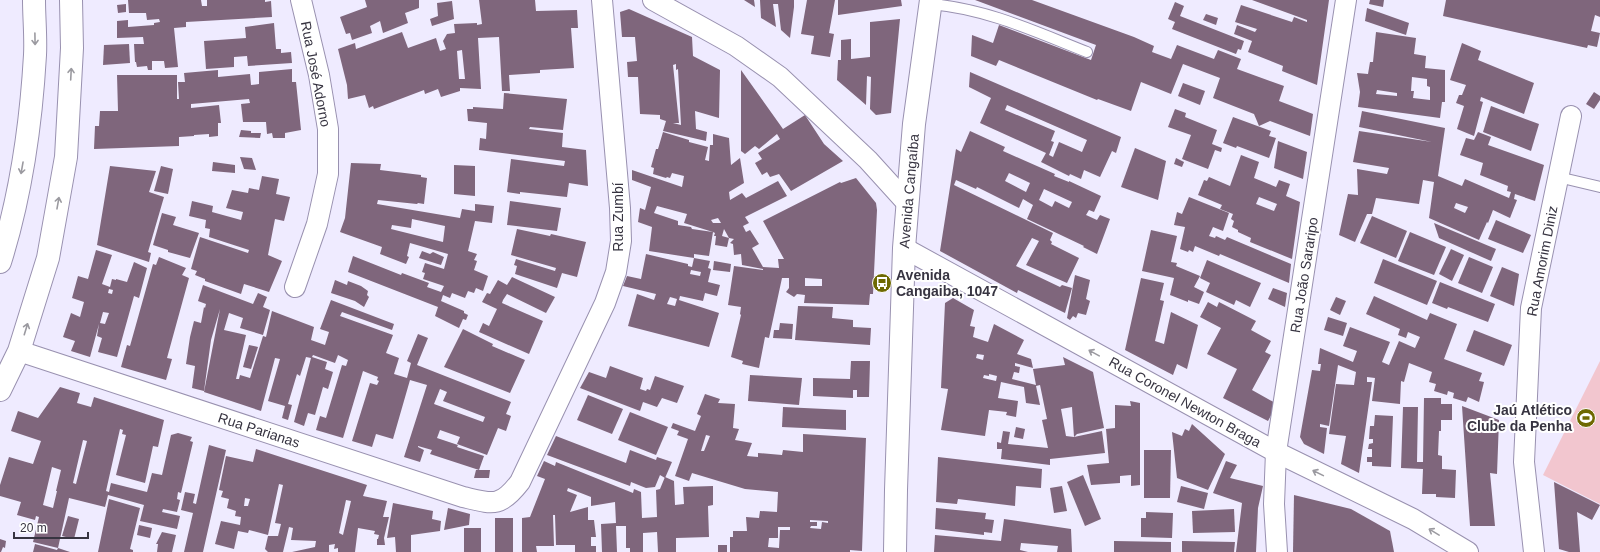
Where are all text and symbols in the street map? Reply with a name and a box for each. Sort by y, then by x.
street label: Rua José Adorno [298,20,334,128]
one-way arrow [31,32,39,45]
one-way arrow [67,68,75,81]
street label: Avenida Cangaíba [896,133,922,249]
one-way arrow [17,161,25,174]
street label: Rua Zumbí [610,182,626,252]
one-way arrow [54,197,62,210]
street label: Rua Amorim Diniz [1523,204,1561,318]
street label: Rua João Sararipo [1287,216,1321,334]
place label: Avenida Cangaiba, 1047 [896,267,998,299]
bus stop icon: Avenida Cangaiba, 1047 [871,272,893,294]
one-way arrow [23,322,30,335]
one-way arrow [1088,348,1100,356]
street label: Rua Coronel Newton Braga [1106,353,1264,451]
place label: Jaú Atlético Clube da Penha [1467,402,1572,434]
sports icon: Jaú Atlético Clube da Penha [1575,407,1597,429]
street label: Rua Parianas [216,409,302,451]
one-way arrow [1313,469,1325,476]
scale bar [14,514,88,540]
text: 20 m [20,521,47,535]
one-way arrow [1428,527,1440,535]

